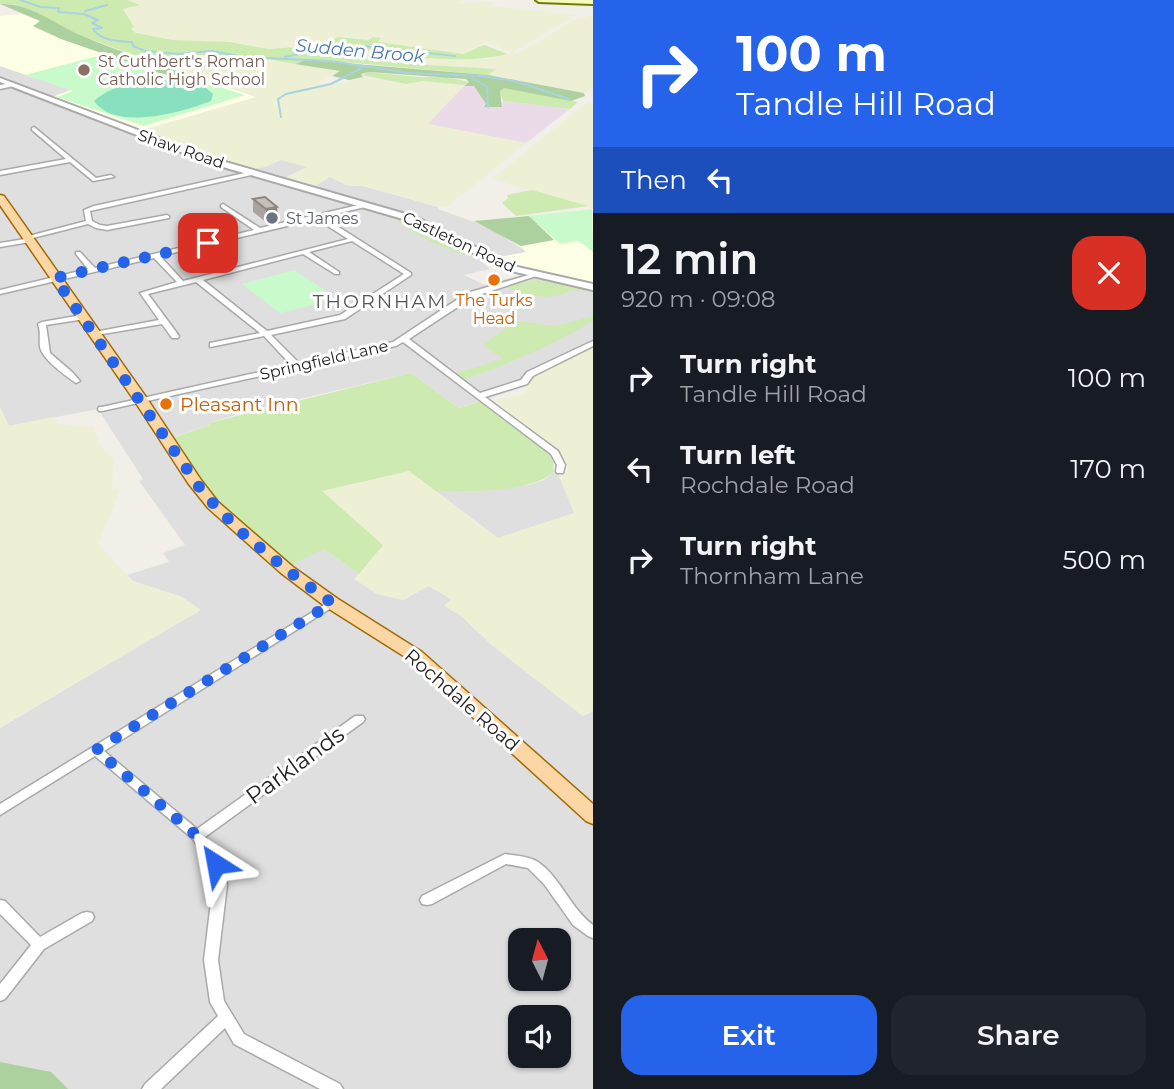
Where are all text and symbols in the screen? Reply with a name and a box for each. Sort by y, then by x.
text: 100 m [736,24,887,83]
icon: right [621,28,712,119]
water label: Sudden Brook [295,34,427,68]
place label: St Cuthbert's Roman Catholic High School [98,52,265,89]
marker: St Cuthbert's Roman Catholic High School [76,62,92,78]
text: Tandle Hill Road [736,84,996,123]
street label: Shaw Road [135,125,227,173]
icon: left [701,161,739,199]
text: Then [621,164,687,196]
street label: Castleton Road [400,208,518,276]
place label: St James [286,209,359,228]
marker: St James [264,210,280,226]
pin [178,213,238,273]
icon: arrive [189,224,227,262]
text: 12 min [621,233,758,285]
button: close [1072,236,1146,310]
marker: The Turks Head [486,272,502,288]
text: 920 m · 09:08 [621,285,776,313]
district label: THORNHAM [313,290,447,313]
place label: The Turks Head [456,291,533,328]
street label: Springfield Lane [258,336,390,384]
text: Turn right [680,348,816,380]
icon: right [621,359,659,397]
text: 100 m [1068,362,1146,394]
text: Tandle Hill Road [680,380,867,408]
place label: Pleasant Inn [180,393,299,416]
marker: Pleasant Inn [158,396,174,412]
text: Turn left [680,439,796,471]
icon: left [621,450,659,488]
text: 170 m [1070,453,1146,485]
text: Rochdale Road [680,471,855,499]
text: Turn right [680,530,816,562]
icon: right [621,541,659,579]
text: 500 m [1062,544,1146,576]
text: Thornham Lane [680,562,864,590]
street label: Rochdale Road [400,644,524,756]
street label: Parklands [240,720,350,810]
position arrow [179,827,253,901]
north arrow [508,928,570,990]
map controls [508,928,571,1068]
button: Exit [621,995,877,1075]
button: Share [891,995,1146,1075]
button: sound [508,1005,571,1068]

